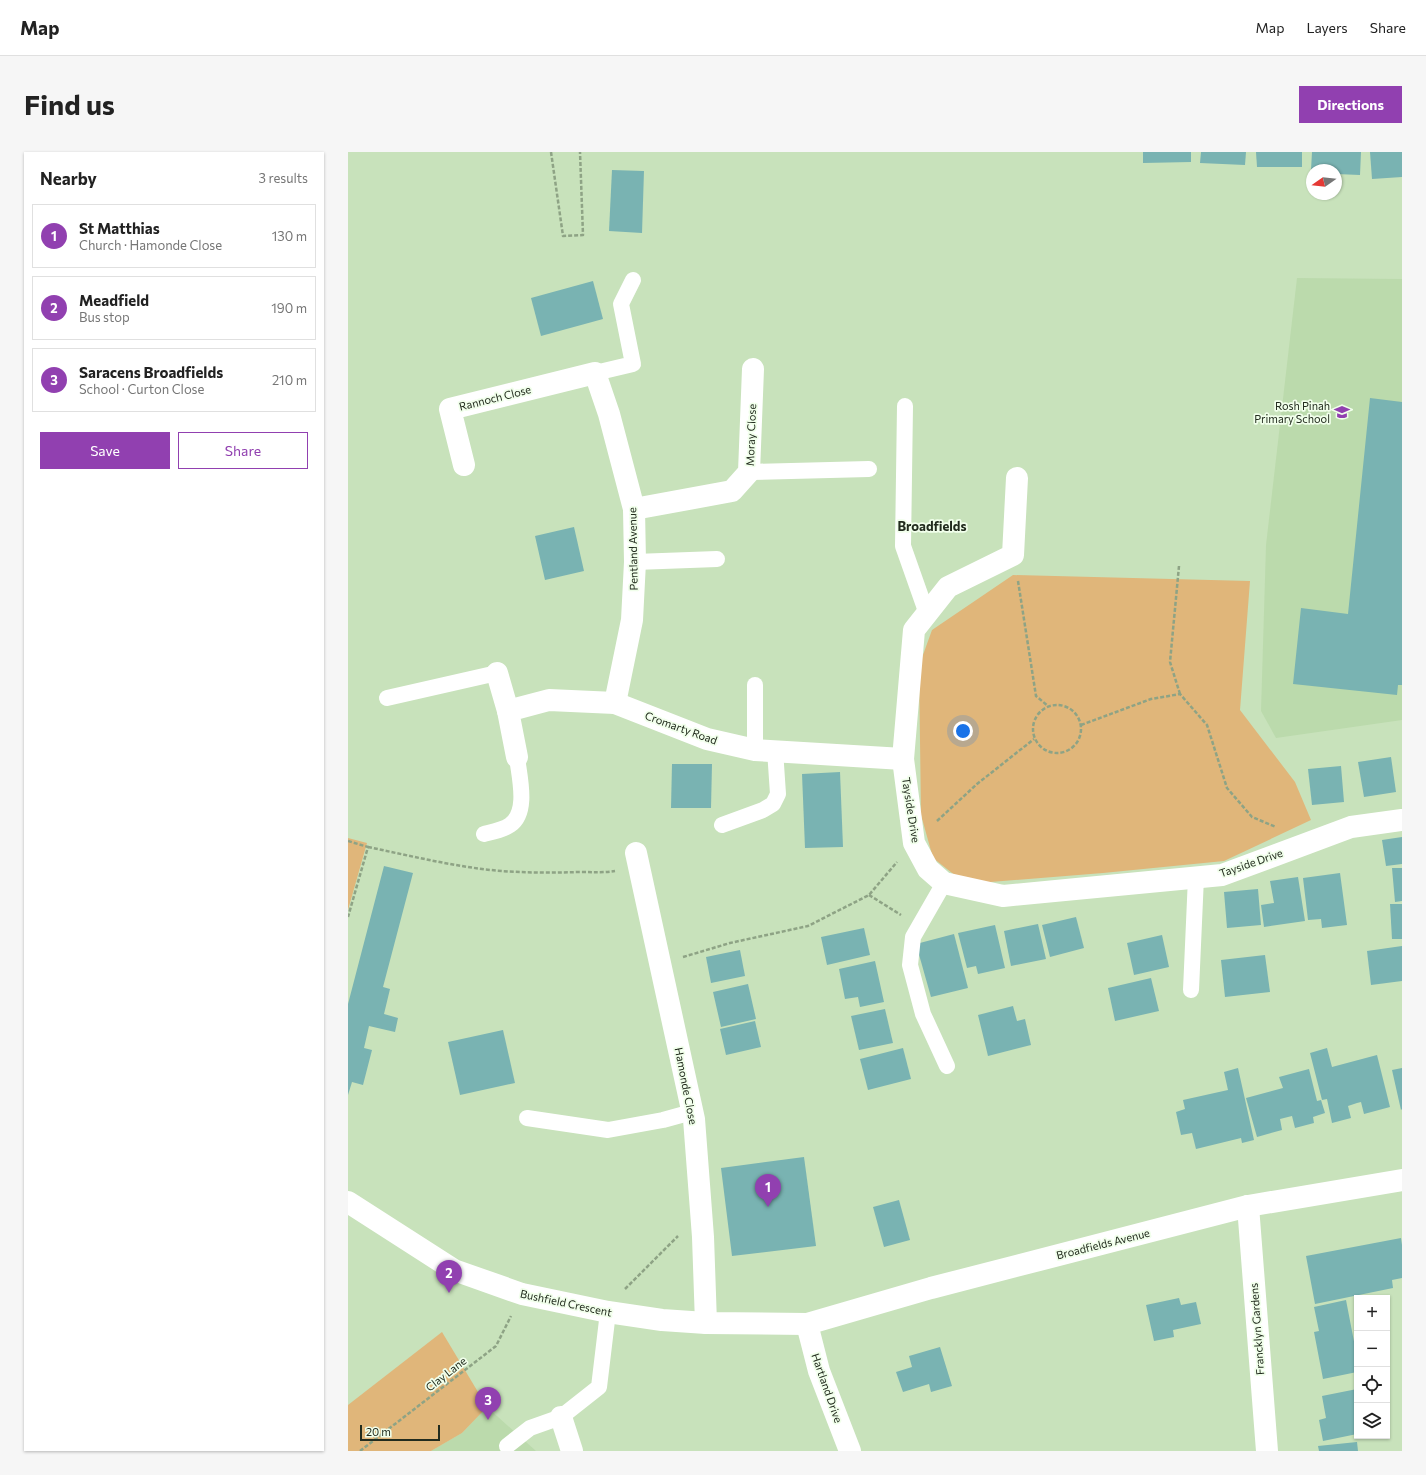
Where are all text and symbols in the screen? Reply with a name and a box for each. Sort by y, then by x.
text: Map [20,16,59,39]
text: Map [1256,19,1284,36]
text: Layers [1306,19,1348,36]
text: Share [1370,19,1406,36]
button: Directions [1299,86,1402,123]
text: Find us [24,87,115,121]
north arrow [1306,164,1342,200]
text: Nearby [40,168,97,189]
text: 3 results [259,170,308,186]
text: St Matthias [79,219,160,237]
text: 1 [51,228,57,244]
text: 130 m [272,228,307,244]
text: Church · Hamonde Close [79,237,222,253]
text: Meadfield [79,291,149,309]
text: 2 [50,300,58,316]
text: 190 m [271,300,307,316]
text: Bus stop [79,309,130,325]
text: Saracens Broadfields [79,363,223,381]
text: 3 [50,372,58,388]
text: 210 m [272,372,307,388]
text: School · Curton Close [79,381,204,397]
street label: Rannoch Close [458,382,532,413]
place label: Rosh Pinah Primary School [1254,399,1330,425]
street label: Moray Close [743,403,758,466]
school or university icon: Rosh Pinah Primary School [1333,403,1351,421]
button: Save [40,432,170,469]
button: Share [178,432,308,469]
street label: Pentland Avenue [625,507,640,591]
district label: Broadfields [897,518,967,534]
street label: Cromarty Road [643,708,719,747]
your location [953,721,973,741]
street label: Tayside Drive [900,776,923,844]
street label: Tayside Drive [1218,846,1284,879]
street label: Hamonde Close [673,1046,700,1126]
pin: 1 [755,1174,781,1207]
street label: Broadfields Avenue [1055,1226,1151,1261]
pin: 2 [436,1260,462,1293]
street label: Francklyn Gardens [1247,1283,1266,1376]
street label: Bushfield Crescent [519,1286,614,1319]
map controls [1354,1295,1390,1439]
button: + [1354,1295,1390,1331]
button: − [1354,1331,1390,1367]
street label: Hartland Drive [809,1351,846,1425]
street label: Clay Lane [423,1354,469,1393]
button: locate [1354,1367,1390,1403]
pin: 3 [475,1387,501,1420]
button: layers [1354,1403,1390,1439]
scale bar [360,1423,440,1442]
text: 20 m [366,1425,391,1438]

